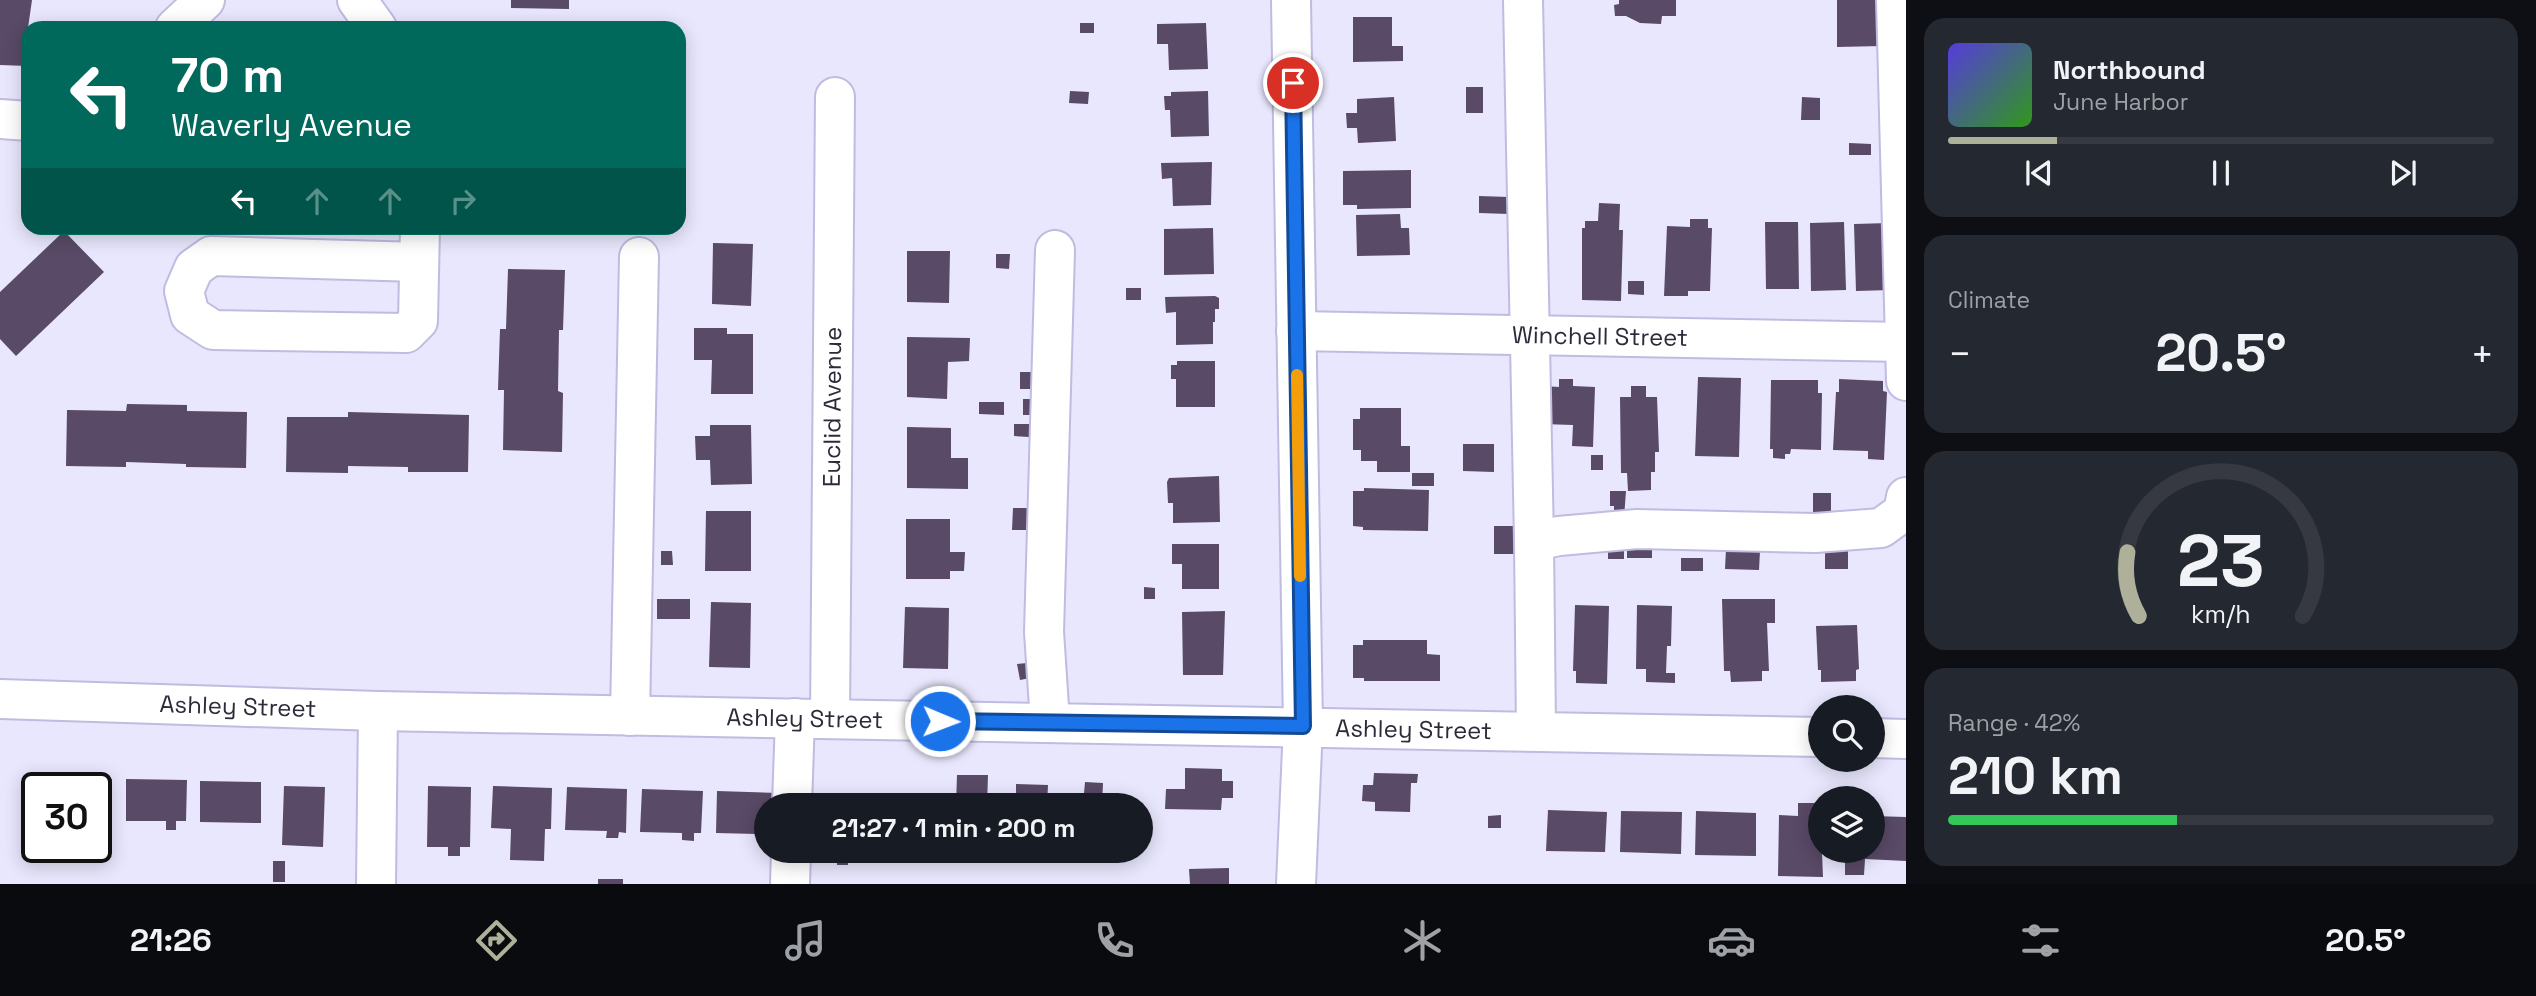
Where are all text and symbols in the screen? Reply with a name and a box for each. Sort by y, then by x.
text: 70 m [171,44,284,106]
icon: left [56,49,147,140]
pin [1263,53,1323,113]
text: Northbound [2053,53,2206,87]
icon: arrive [1274,64,1312,102]
text: June Harbor [2053,87,2188,117]
text: Waverly Avenue [171,105,412,145]
icon: previous [2020,154,2058,192]
icon: pause [2202,154,2240,192]
icon: next [2384,154,2422,192]
icon: left [225,182,263,220]
icon: ahead [298,182,336,220]
icon: ahead [371,182,409,220]
icon: right [444,182,482,220]
text: Climate [1948,285,2030,315]
street label: Winchell Street [1512,319,1688,353]
text: 20.5° [2155,320,2287,386]
street label: Euclid Avenue [816,327,848,487]
text: − [1948,330,1972,378]
text: + [2470,330,2494,378]
text: 23 [2177,515,2265,608]
text: km/h [2191,598,2251,630]
position arrow [903,684,977,758]
street label: Ashley Street [159,688,317,724]
map controls [1808,695,1885,863]
button: search [1808,695,1885,772]
street label: Ashley Street [726,701,883,735]
text: Range · 42% [1948,708,2080,738]
street label: Ashley Street [1335,712,1492,746]
text: 210 km [1948,743,2123,809]
speed limit sign: 30 [21,772,112,863]
button: layers [1808,786,1885,863]
text: 21:27 · 1 min · 200 m [832,811,1075,845]
icon: directions [472,916,521,965]
icon: music [781,916,830,965]
icon: phone [1090,916,1139,965]
icon: climate [1398,916,1447,965]
icon: car [1707,916,1756,965]
icon: filters [2016,916,2065,965]
text: 21:26 [130,920,212,960]
text: 20.5° [2325,920,2406,960]

